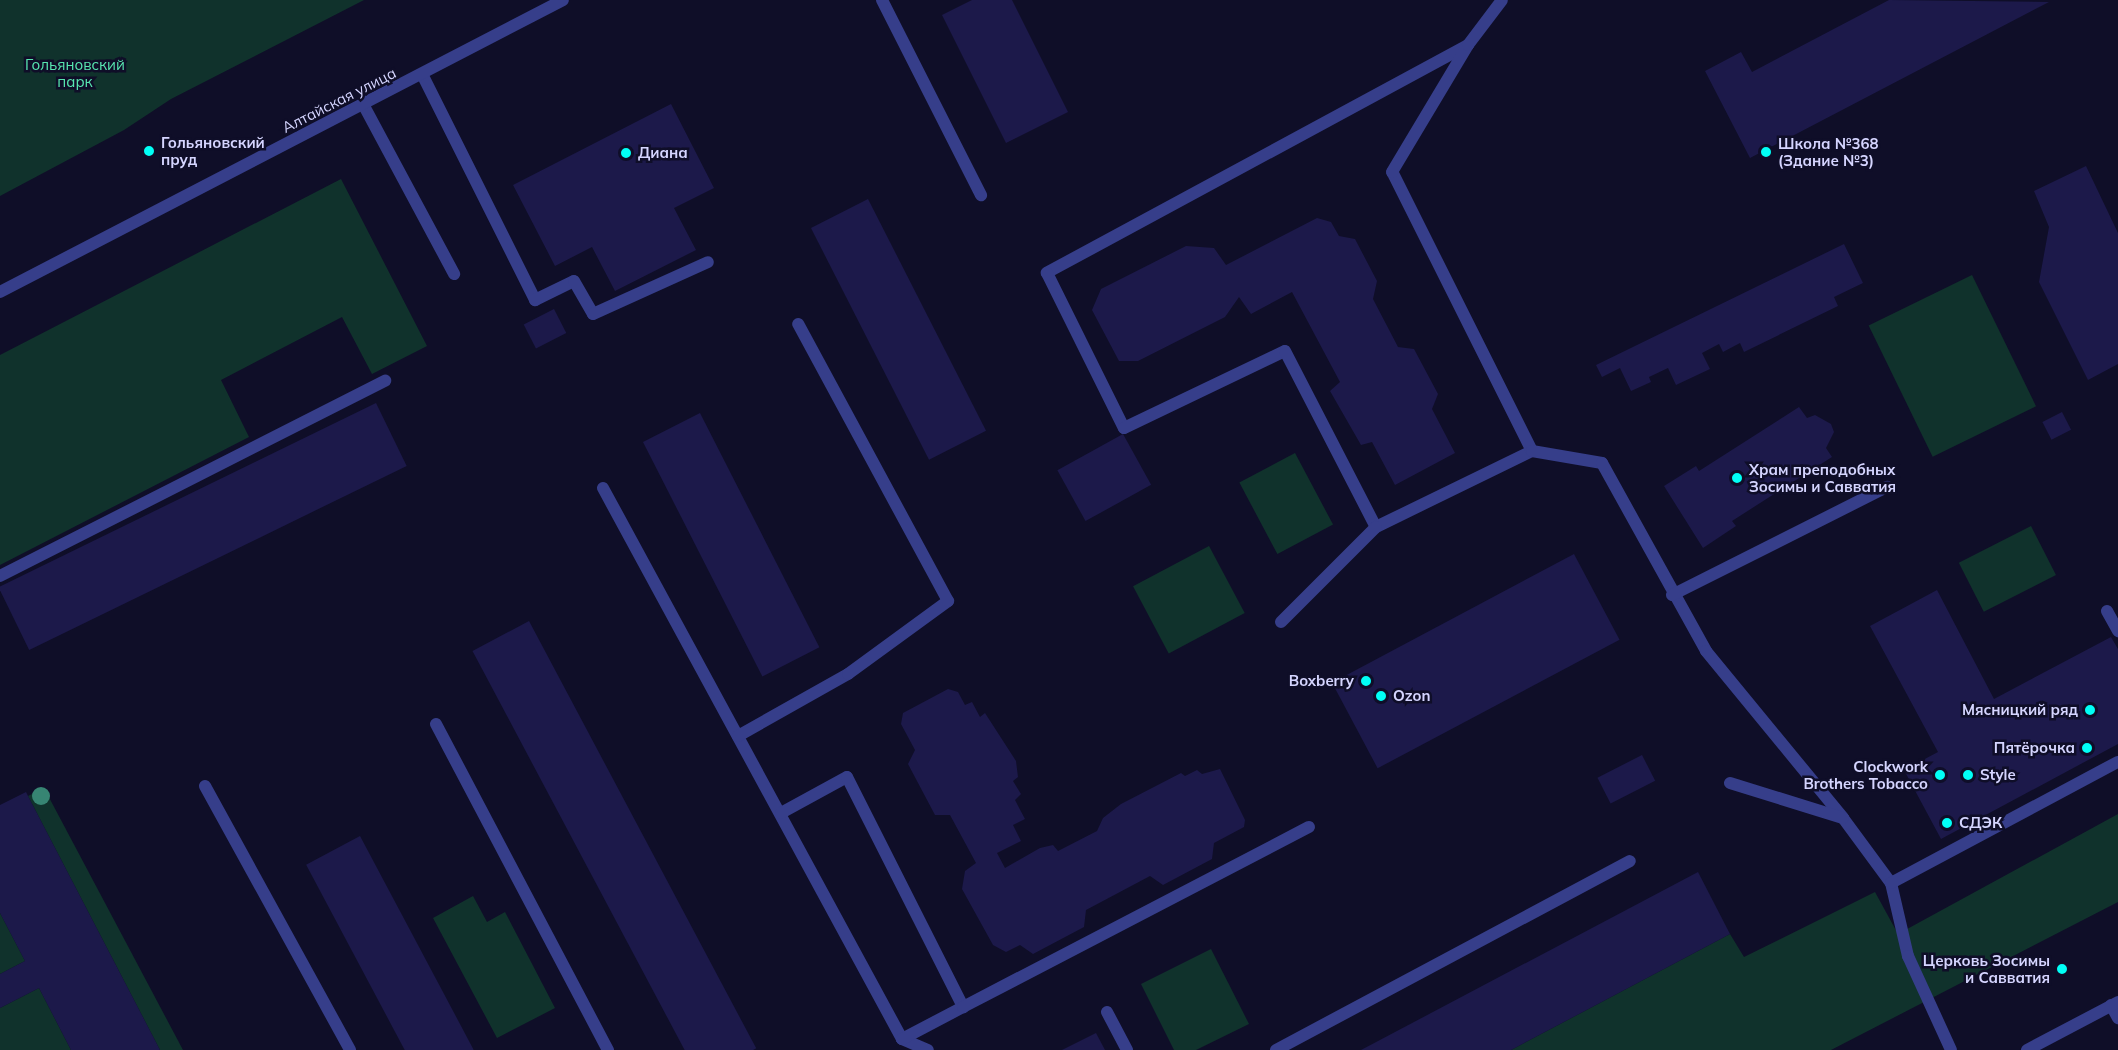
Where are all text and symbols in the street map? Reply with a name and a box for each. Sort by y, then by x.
park label: Гольяновcкий парк [25,55,125,90]
street label: Алтайская улица [279,64,399,136]
place label: Гольяновский пруд [161,133,265,168]
place label: Школа №368 (Здание №3) [1778,134,1878,169]
marker: Гольяновский пруд [142,144,156,158]
place label: Диана [638,144,688,162]
marker: Школа №368 (Здание №3) [1759,145,1773,159]
marker: Диана [619,146,633,160]
place label: Храм преподобных Зосимы и Савватия [1749,460,1896,495]
marker: Храм преподобных Зосимы и Савватия [1730,471,1744,485]
place label: Boxberry [1289,672,1354,690]
marker: Boxberry [1359,674,1373,688]
place label: Ozon [1393,687,1430,705]
marker: Ozon [1374,689,1388,703]
place label: Мясницкий ряд [1962,701,2078,719]
marker: Мясницкий ряд [2083,703,2097,717]
place label: Пятёрочка [1994,739,2075,757]
marker: Пятёрочка [2080,741,2094,755]
place label: Clockwork Brothers Tobacco [1803,757,1928,792]
place label: Style [1980,766,2016,784]
marker: Clockwork Brothers Tobacco [1933,768,1947,782]
marker: Style [1961,768,1975,782]
place label: СДЭК [1959,814,2002,832]
marker: СДЭК [1940,816,1954,830]
place label: Церковь Зосимы и Савватия [1923,951,2050,986]
marker: Церковь Зосимы и Савватия [2055,962,2069,976]

